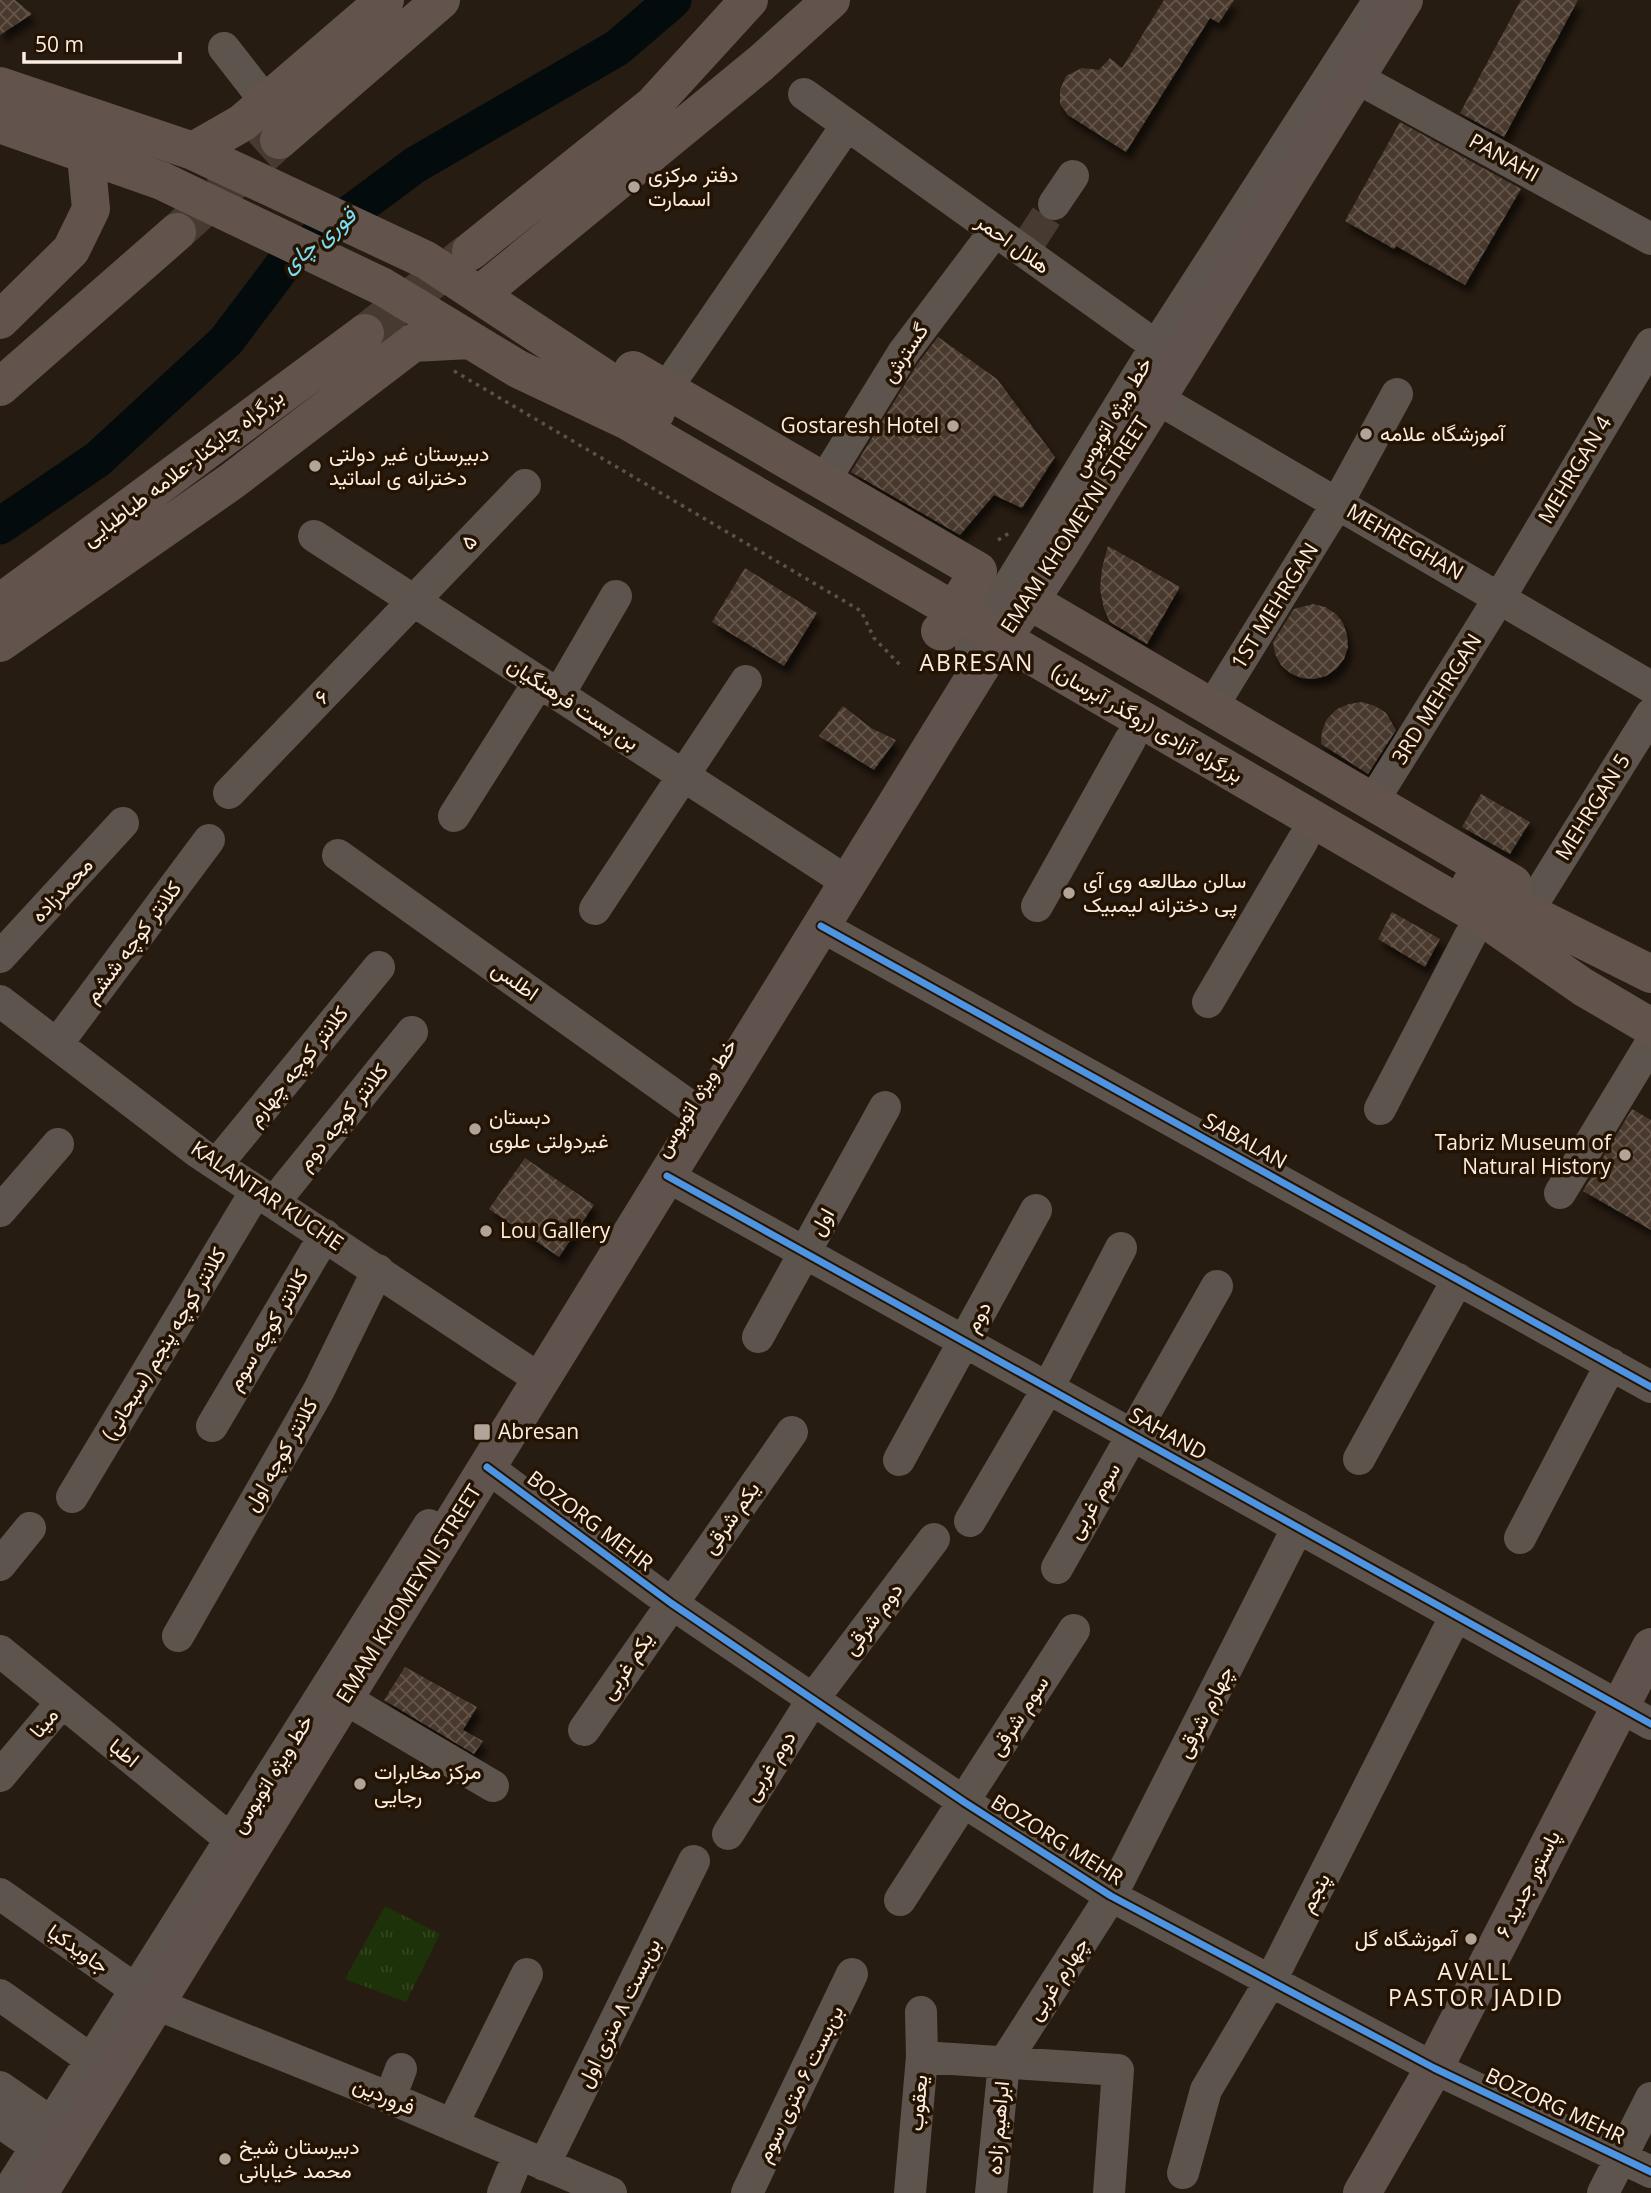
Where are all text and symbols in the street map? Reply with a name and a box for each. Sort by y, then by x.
scale bar [24,21,180,65]
text: 50 m [35,30,84,58]
street label: PANAHI [1464,126,1545,188]
place label: دفتر مرکزی اسمارت [648,160,738,212]
marker: دفتر مرکزی اسمارت [626,179,642,195]
water label: قوری چای [273,197,364,280]
street label: هلال احمر [970,206,1056,280]
street label: گسترش [874,317,934,388]
street label: خط ویژه اتوبوس [1064,351,1158,482]
street label: بزرگراه چایکنار-علامه طباطبایی [76,382,290,553]
street label: EMAM KHOMEYNI STREET [993,410,1155,638]
street label: MEHRGAN 4 [1531,410,1617,528]
place label: Gostaresh Hotel [781,411,939,439]
marker: Gostaresh Hotel [945,418,961,434]
place label: آموزشگاه علامه [1380,419,1507,447]
marker: آموزشگاه علامه [1358,426,1374,442]
place label: دبیرستان غیر دولتی دخترانه ی اساتید [329,439,489,491]
marker: دبیرستان غیر دولتی دخترانه ی اساتید [307,458,323,474]
street label: MEHREGHAN [1342,496,1469,586]
street label: ۵ [454,527,483,555]
street label: 1ST MEHRGAN [1224,537,1324,674]
street label: 3RD MEHRGAN [1385,628,1488,769]
district label: ABRESAN [920,646,1034,678]
street label: بن بست فرهنگیان [502,650,645,756]
street label: بزرگراه آزادی (روگذر آبرسان) [1047,656,1248,788]
street label: ۶ [308,683,335,710]
street label: MEHRGAN 5 [1548,748,1636,865]
street label: محمدزاده [24,851,99,928]
place label: سالن مطالعه وی آی پی دخترانه لیمبیک [1083,866,1246,919]
street label: کلانتر کوچه ششم [77,875,188,1009]
marker: سالن مطالعه وی آی پی دخترانه لیمبیک [1061,885,1077,901]
street label: اطلس [487,954,545,1006]
street label: کلانتر کوچه چهارم [240,1000,355,1132]
street label: خط ویژه اتوبوس [648,1033,743,1162]
street label: کلانتر کوچه دوم [290,1057,395,1176]
place label: دبستان غیردولتی علوی [489,1102,609,1154]
street label: SABALAN [1199,1106,1292,1175]
marker: دبستان غیردولتی علوی [467,1121,483,1137]
place label: Tabriz Museum of Natural History [1435,1128,1613,1180]
street label: KALANTAR KUCHE [186,1134,349,1257]
marker: Tabriz Museum of Natural History [1617,1147,1633,1163]
street label: اول [802,1203,840,1240]
place label: Lou Gallery [500,1216,611,1244]
marker: Lou Gallery [478,1223,494,1239]
street label: کلانتر کوچه پنجم (سبحانی) [94,1242,233,1446]
street label: کلانتر کوچه سوم [220,1264,315,1396]
street label: دوم [957,1296,998,1338]
street label: کلانتر کوچه اول [237,1393,325,1516]
street label: SAHAND [1125,1400,1212,1466]
place label: Abresan [498,1417,579,1445]
marker: Abresan [472,1422,492,1442]
street label: سوم غربی [1060,1457,1127,1544]
street label: BOZORG MEHR [522,1464,659,1577]
street label: یکم شرقی [695,1476,766,1560]
street label: EMAM KHOMEYNI STREET [329,1478,487,1708]
street label: دوم شرقی [836,1577,909,1661]
street label: یکم غربی [593,1626,660,1705]
street label: چهارم شرقی [1169,1661,1240,1763]
street label: سوم شرقی [982,1670,1055,1761]
street label: مینا [22,1701,64,1743]
street label: خط ویژه اتوبوس [224,1709,319,1838]
street label: دوم غربی [737,1725,802,1806]
street label: اطبا [104,1731,146,1773]
place label: مرکز مخابرات رجایی [374,1757,481,1809]
marker: مرکز مخابرات رجایی [352,1776,368,1792]
street label: BOZORG MEHR [986,1787,1129,1891]
street label: پاستور جدید ۶ [1488,1825,1567,1942]
street label: پنجم [1292,1868,1337,1918]
street label: جاویدکیا [42,1917,115,1979]
place label: آموزشگاه گل [1355,1924,1459,1952]
street label: چهارم غربی [1020,1931,1095,2026]
marker: آموزشگاه گل [1463,1931,1479,1947]
street label: بن‌بست ۸ متری اول [570,1933,666,2092]
district label: AVALL PASTOR JADID [1388,1955,1564,2013]
street label: بن‌بست ۶ متری سوم [749,2000,850,2167]
street label: BOZORG MEHR [1481,2061,1630,2150]
street label: فروردین [349,2070,420,2121]
street label: یعقوب [901,2073,933,2132]
street label: ابراهیم زاده [979,2080,1016,2176]
place label: دبیرستان شیخ محمد خیابانی [239,2132,360,2184]
marker: دبیرستان شیخ محمد خیابانی [217,2151,233,2167]

